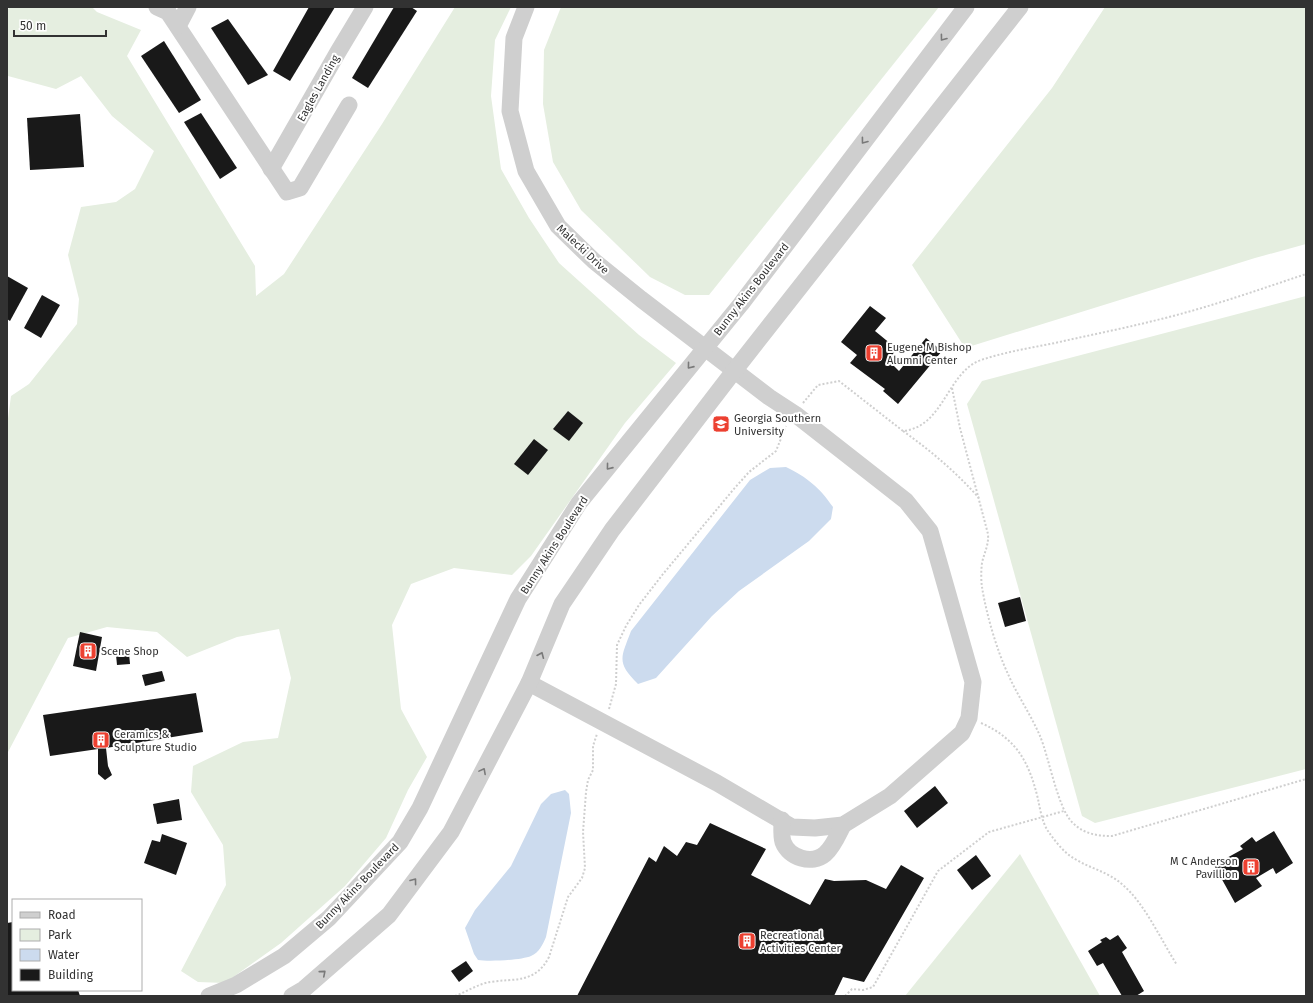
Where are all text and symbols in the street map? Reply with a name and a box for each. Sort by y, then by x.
scale bar [14,12,106,38]
text: 50 m [20,19,46,33]
one-way arrow [940,34,947,41]
street label: Eagles Landing [295,52,342,124]
one-way arrow [862,137,869,144]
street label: Malecki Drive [554,222,611,277]
street label: Bunny Akins Boulevard [711,240,792,338]
place label: Eugene M Bishop Alumni Center [887,341,972,367]
building icon: Eugene M Bishop Alumni Center [864,343,884,363]
one-way arrow [688,361,695,368]
place label: Georgia Southern University [734,412,821,438]
school or university icon: Georgia Southern University [711,414,731,434]
one-way arrow [606,463,613,470]
street label: Bunny Akins Boulevard [518,494,591,597]
building icon: Scene Shop [78,641,98,661]
place label: Scene Shop [101,645,159,658]
one-way arrow [536,651,544,658]
place label: Ceramics & Sculpture Studio [114,728,197,754]
building icon: Ceramics & Sculpture Studio [91,730,111,750]
one-way arrow [478,768,486,775]
street label: Bunny Akins Boulevard [313,841,402,932]
place label: M C Anderson Pavillion [1170,855,1238,881]
building icon: M C Anderson Pavillion [1241,857,1261,877]
one-way arrow [409,878,417,885]
legend [12,899,142,991]
text: Road [48,908,76,922]
text: Park [48,928,72,942]
place label: Recreational Activities Center [760,929,841,955]
building icon: Recreational Activities Center [737,931,757,951]
text: Water [48,948,80,962]
text: Building [48,968,94,982]
one-way arrow [318,970,325,977]

